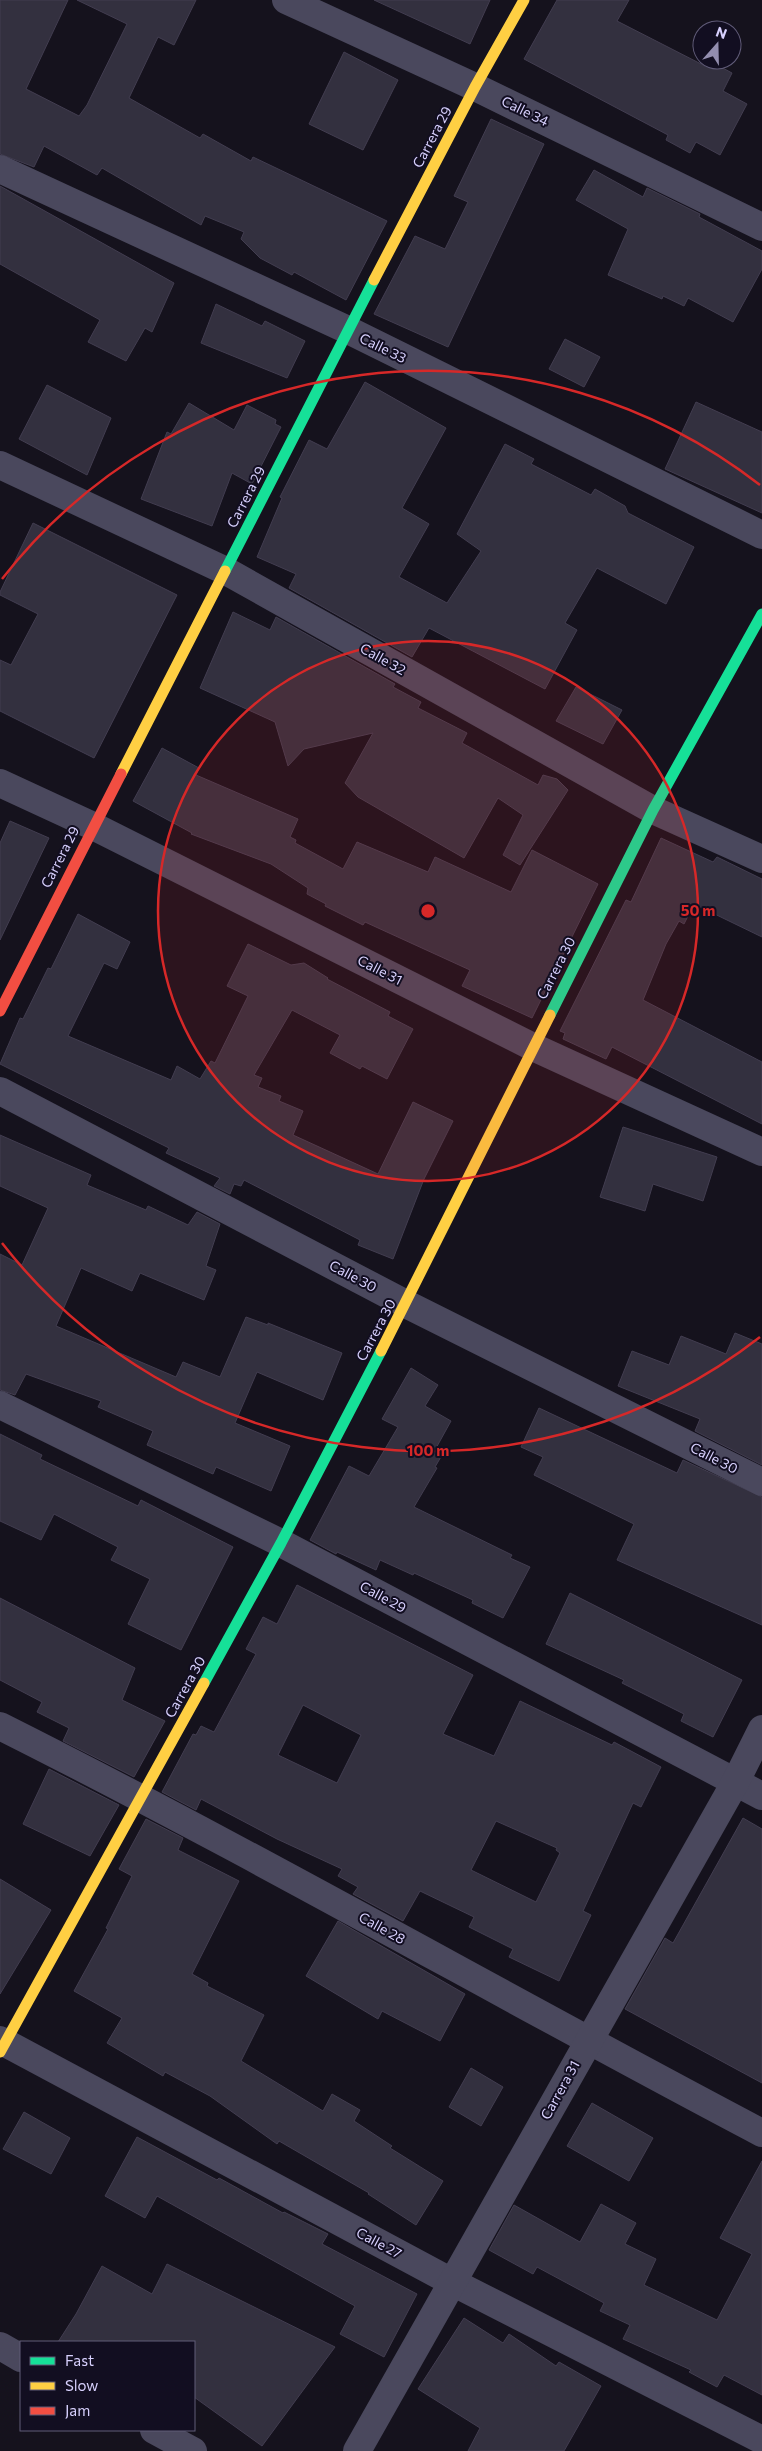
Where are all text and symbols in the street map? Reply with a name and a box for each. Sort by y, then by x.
north arrow [692,20,742,70]
text: N [714,23,729,42]
street label: Calle 34 [499,92,552,130]
street label: Carrera 29 [408,103,455,170]
street label: Calle 33 [357,329,409,366]
street label: Carrera 29 [223,463,268,530]
street label: Calle 32 [357,639,409,678]
street label: Carrera 29 [37,823,82,890]
text: 50 m [681,901,715,919]
centre of rings [419,902,437,920]
street label: Carrera 30 [533,934,579,1002]
street label: Calle 31 [355,951,405,988]
street label: Calle 30 [327,1256,380,1295]
street label: Carrera 30 [352,1296,399,1364]
street label: Calle 30 [688,1438,741,1477]
text: 100 m [407,1441,449,1459]
street label: Calle 29 [357,1577,409,1616]
street label: Carrera 30 [161,1653,208,1721]
street label: Calle 28 [356,1908,408,1947]
street label: Carrera 31 [536,2057,583,2122]
street label: Calle 27 [354,2224,405,2262]
legend [20,2341,195,2431]
text: Fast [65,2351,94,2369]
text: Slow [65,2376,98,2394]
text: Jam [65,2401,90,2419]

